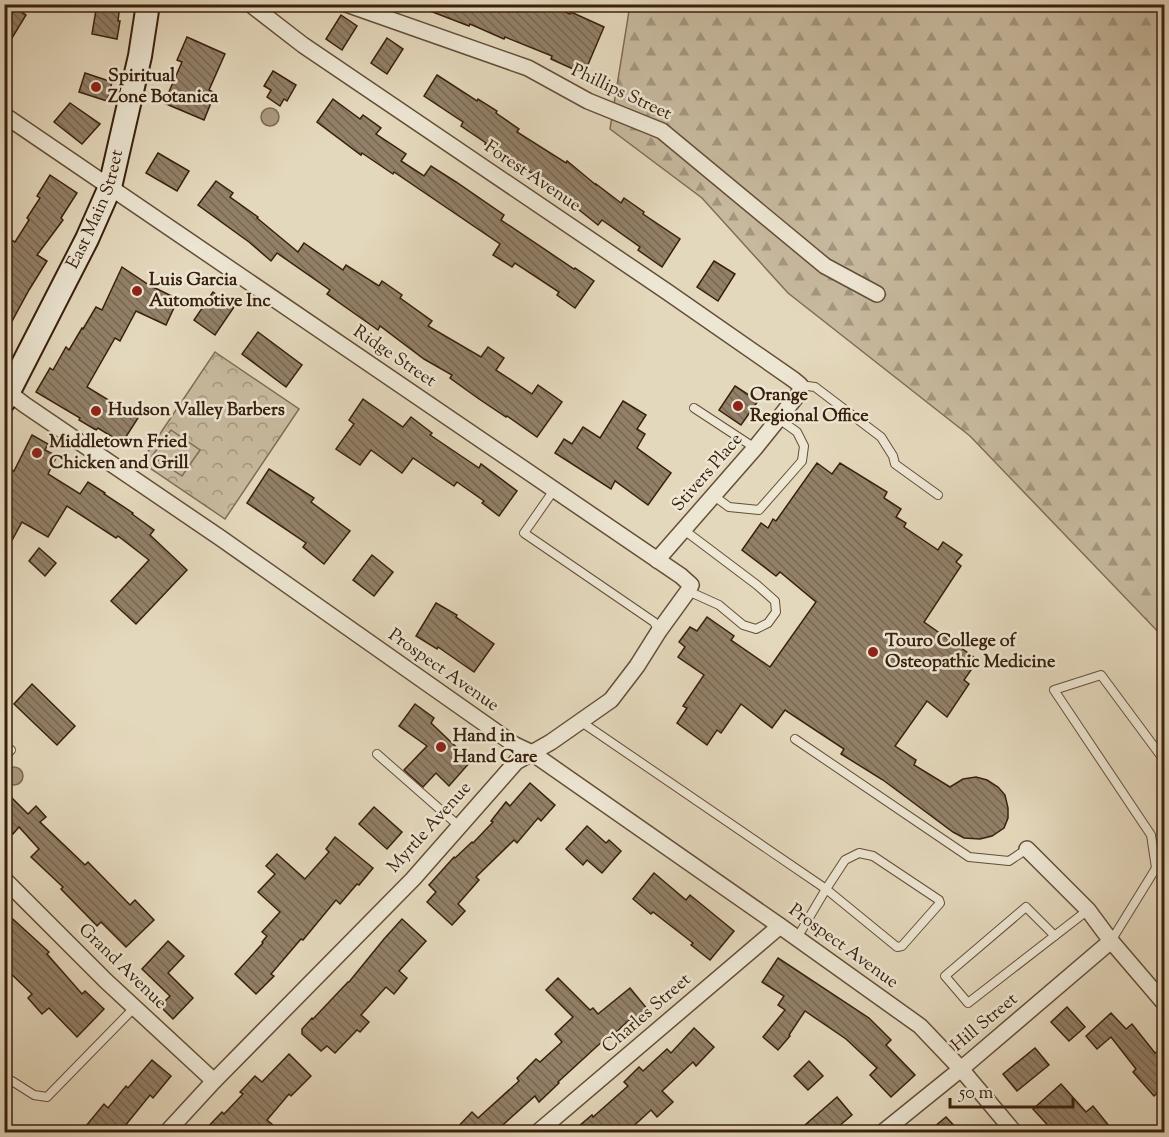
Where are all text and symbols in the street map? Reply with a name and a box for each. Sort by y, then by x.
street label: Phillips Street [566,58,676,128]
place label: Spiritual Zone Botanica [108,64,219,111]
marker: Spiritual Zone Botanica [89,80,103,94]
street label: Forest Avenue [478,135,586,219]
street label: East Main Street [61,147,131,274]
place label: Luis Garcia Automotive Inc [149,268,271,315]
marker: Luis Garcia Automotive Inc [130,284,144,298]
street label: Ridge Street [347,320,441,394]
place label: Orange Regional Office [750,383,869,430]
place label: Hudson Valley Barbers [108,398,285,424]
marker: Orange Regional Office [731,399,745,413]
marker: Hudson Valley Barbers [89,404,103,418]
street label: Stivers Place [667,428,749,518]
place label: Middletown Fried Chicken and Grill [49,430,190,477]
marker: Middletown Fried Chicken and Grill [30,446,44,460]
street label: Prospect Avenue [382,623,504,719]
place label: Touro College of Osteopathic Medicine [885,629,1056,676]
marker: Touro College of Osteopathic Medicine [866,645,880,659]
place label: Hand in Hand Care [453,724,538,771]
marker: Hand in Hand Care [434,740,448,754]
street label: Myrtle Avenue [382,776,478,880]
street label: Prospect Avenue [783,898,903,996]
street label: Grand Avenue [72,918,172,1016]
street label: Charles Street [597,968,697,1060]
street label: Hill Street [946,987,1024,1059]
scale bar [950,1071,1073,1109]
text: 50 m [958,1081,994,1107]

